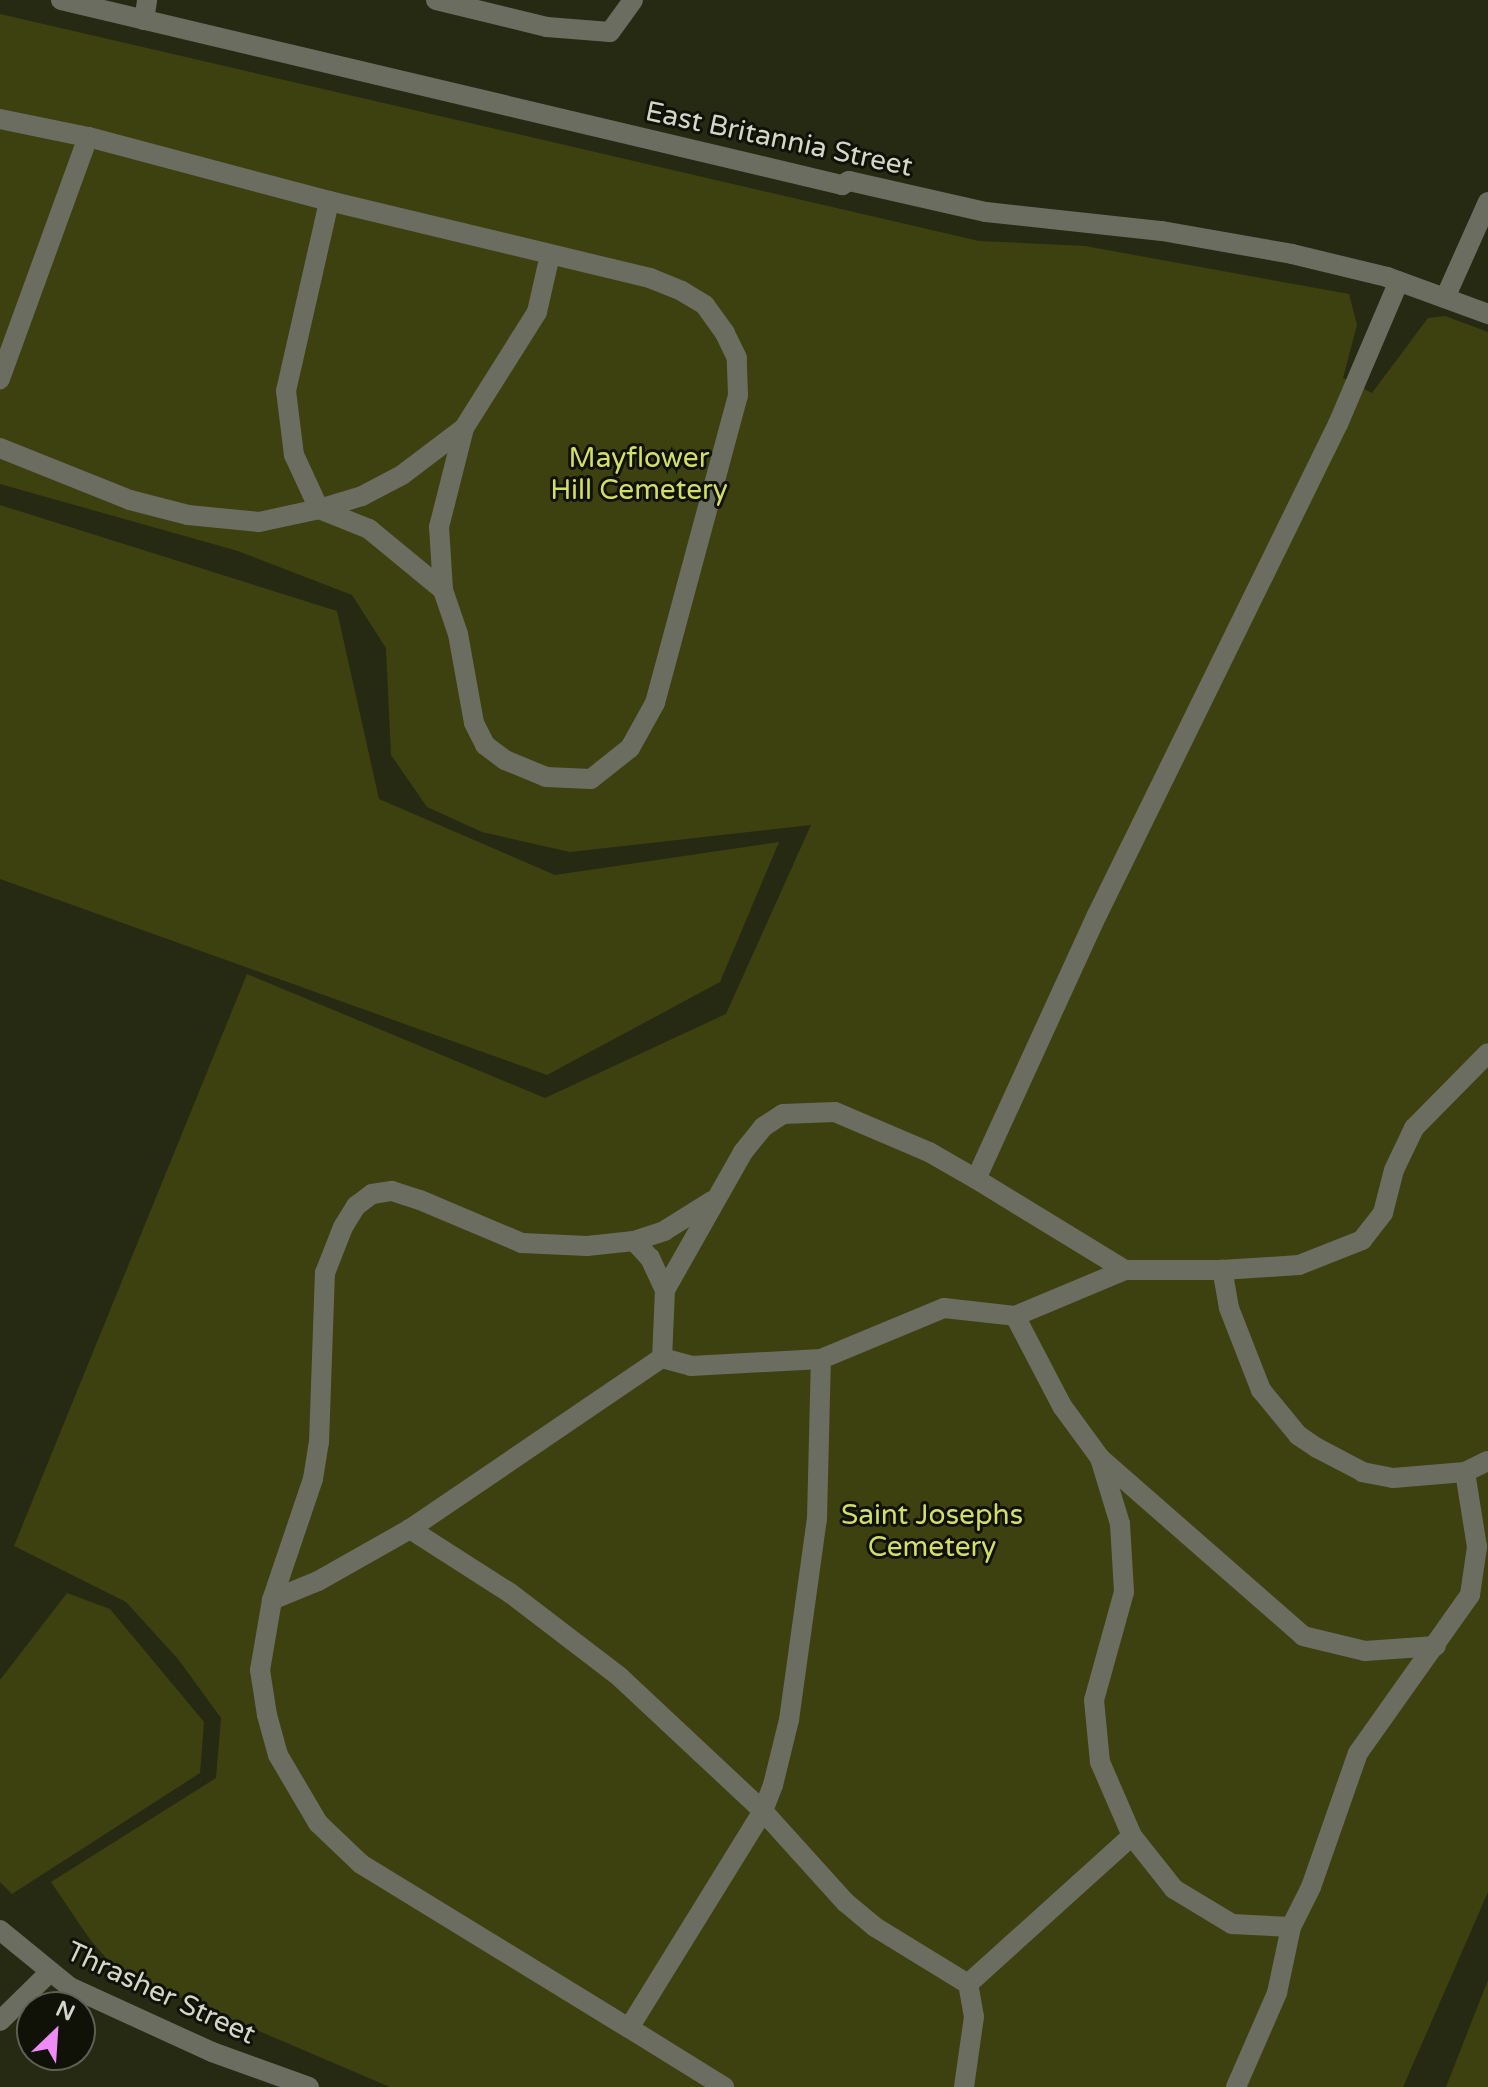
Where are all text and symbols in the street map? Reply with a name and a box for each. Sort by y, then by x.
street label: East Britannia Street [642,94,916,184]
park label: Mayflower Hill Cemetery [550,441,728,507]
park label: Saint Josephs Cemetery [841,1498,1023,1564]
street label: Thrasher Street [61,1935,261,2051]
north arrow [16,1991,96,2071]
text: N [52,1996,79,2027]

